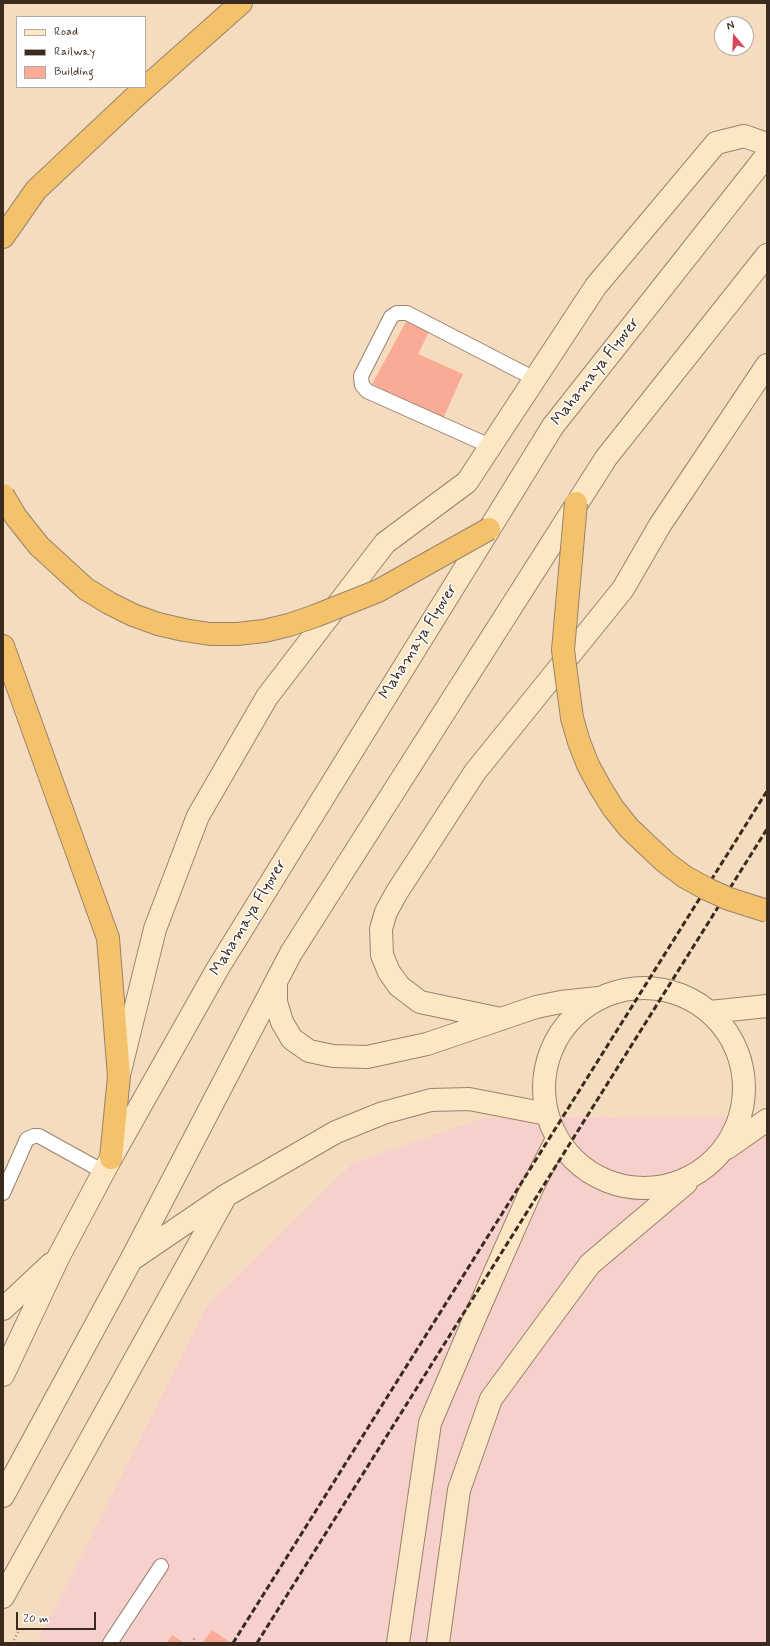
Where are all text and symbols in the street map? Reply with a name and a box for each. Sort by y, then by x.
legend [16,16,146,88]
north arrow [714,16,754,56]
text: N [725,18,736,33]
text: Road [54,24,78,40]
text: Railway [54,44,95,60]
text: Building [54,64,94,80]
street label: Mahamaya Flyover [548,314,644,430]
street label: Mahamaya Flyover [376,581,462,703]
street label: Mahamaya Flyover [207,856,291,980]
scale bar [18,1604,98,1630]
text: 20 m [23,1611,49,1627]

